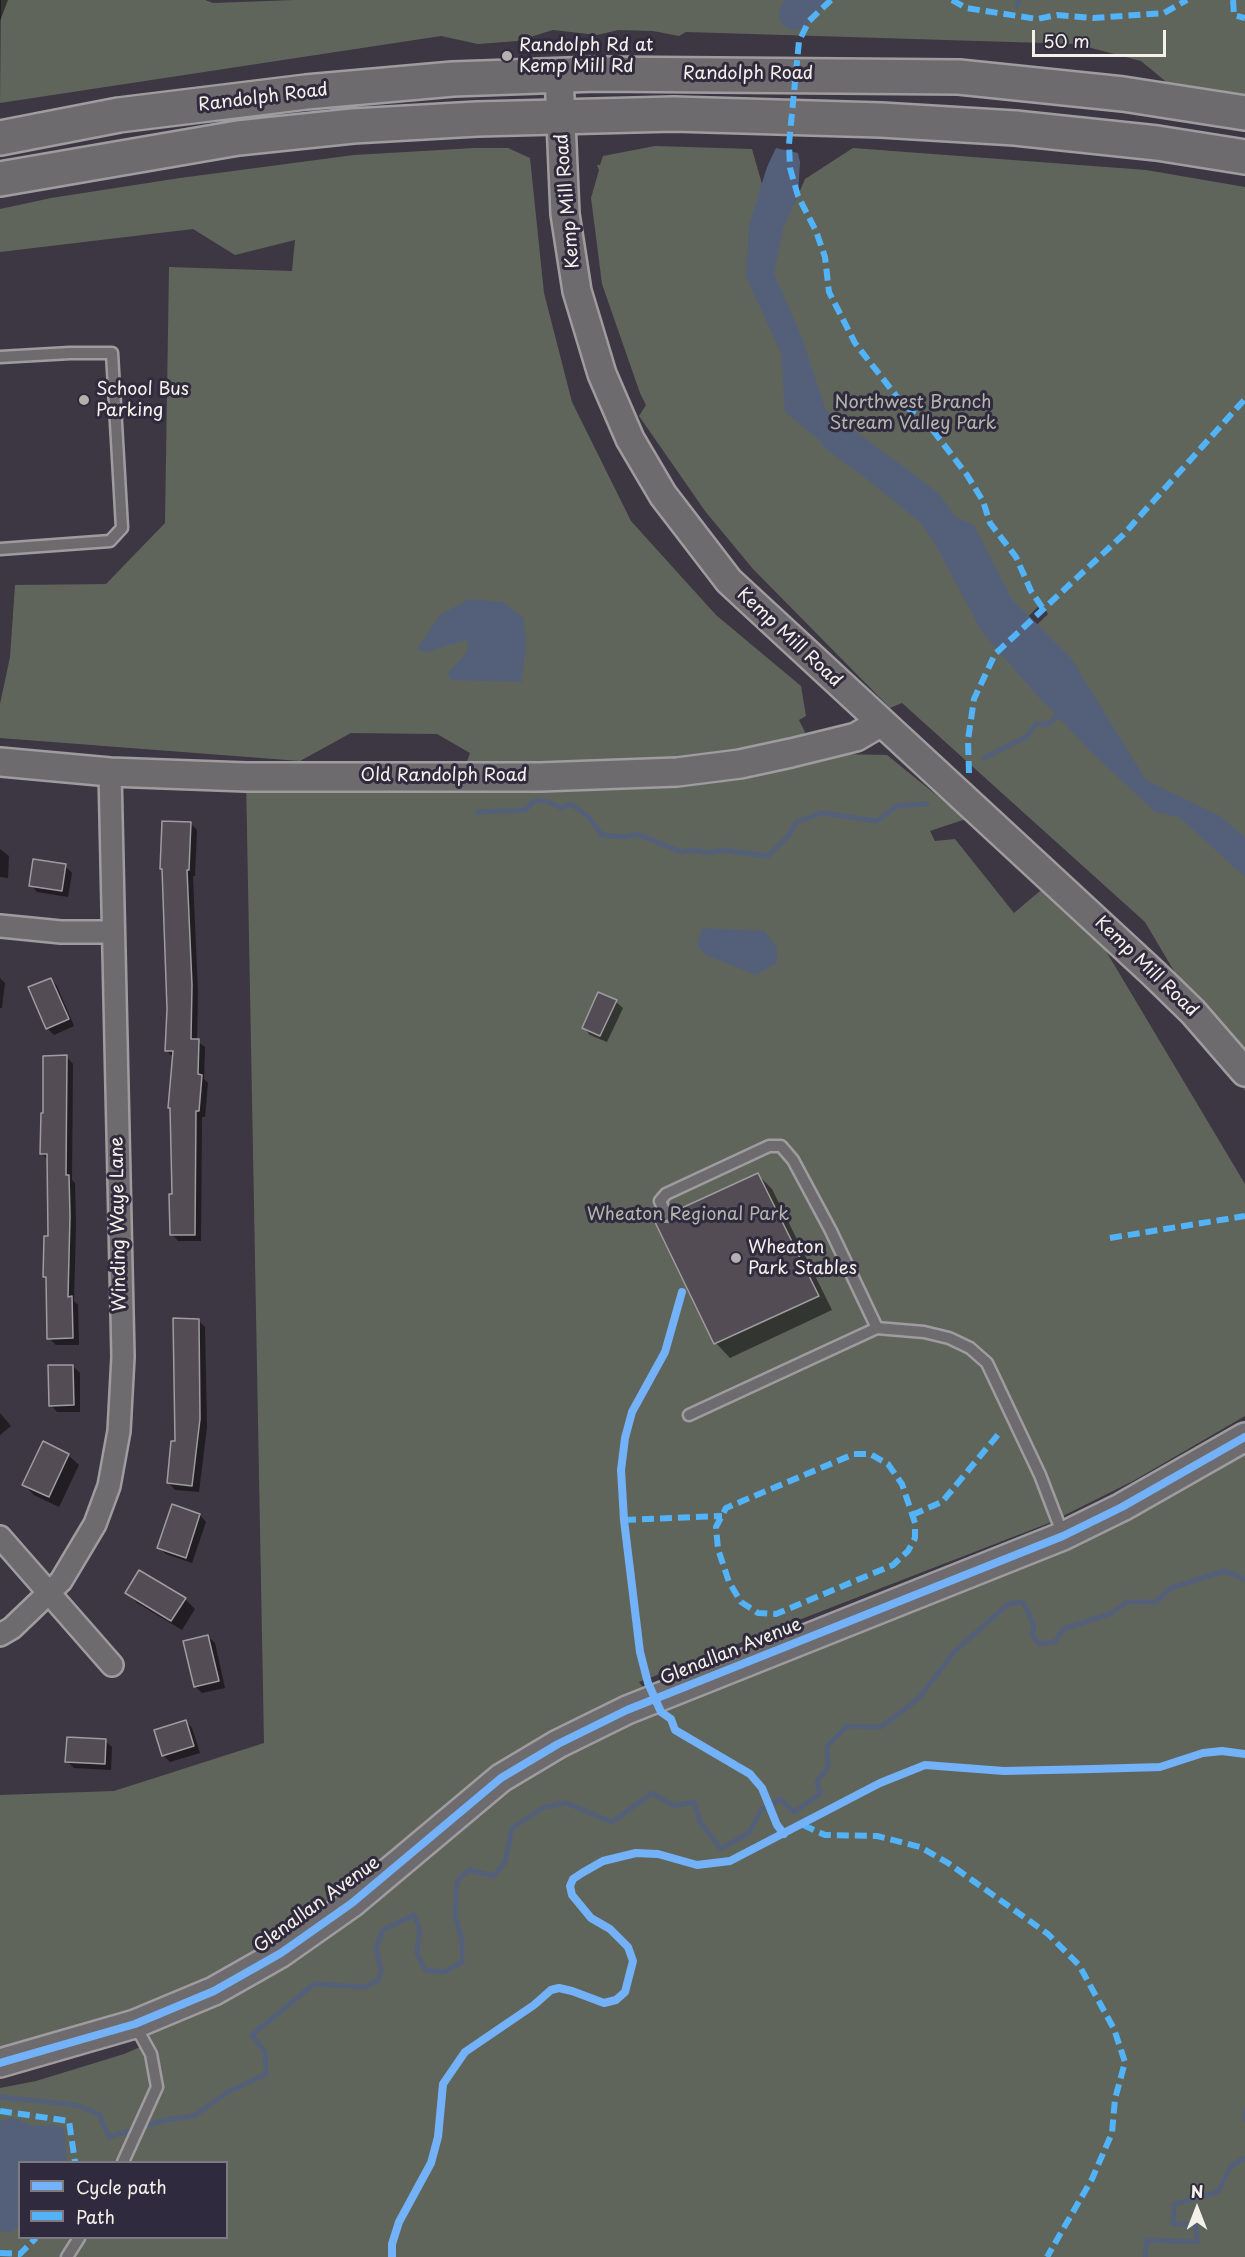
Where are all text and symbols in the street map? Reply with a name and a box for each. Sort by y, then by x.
scale bar [1035,18,1168,56]
text: 50 m [1043,27,1090,54]
place label: Randolph Rd at Kemp Mill Rd [519,35,653,78]
marker: Randolph Rd at Kemp Mill Rd [500,49,514,63]
street label: Randolph Road [683,63,813,85]
street label: Randolph Road [197,79,329,117]
street label: Kemp Mill Road [551,133,585,269]
place label: School Bus Parking [96,379,189,422]
park label: Northwest Branch Stream Valley Park [829,392,997,434]
marker: School Bus Parking [77,393,91,407]
street label: Kemp Mill Road [732,584,846,692]
street label: Old Randolph Road [361,765,527,787]
street label: Kemp Mill Road [1090,912,1202,1022]
street label: Winding Waye Lane [107,1136,131,1312]
park label: Wheaton Regional Park [587,1204,789,1226]
place label: Wheaton Park Stables [748,1237,857,1280]
marker: Wheaton Park Stables [729,1251,743,1265]
street label: Glenallan Avenue [657,1614,805,1690]
street label: Glenallan Avenue [250,1852,384,1958]
legend [18,2161,228,2239]
text: Cycle path [76,2173,167,2200]
north arrow [1167,2179,1227,2239]
text: N [1191,2179,1203,2203]
text: Path [76,2203,115,2230]

